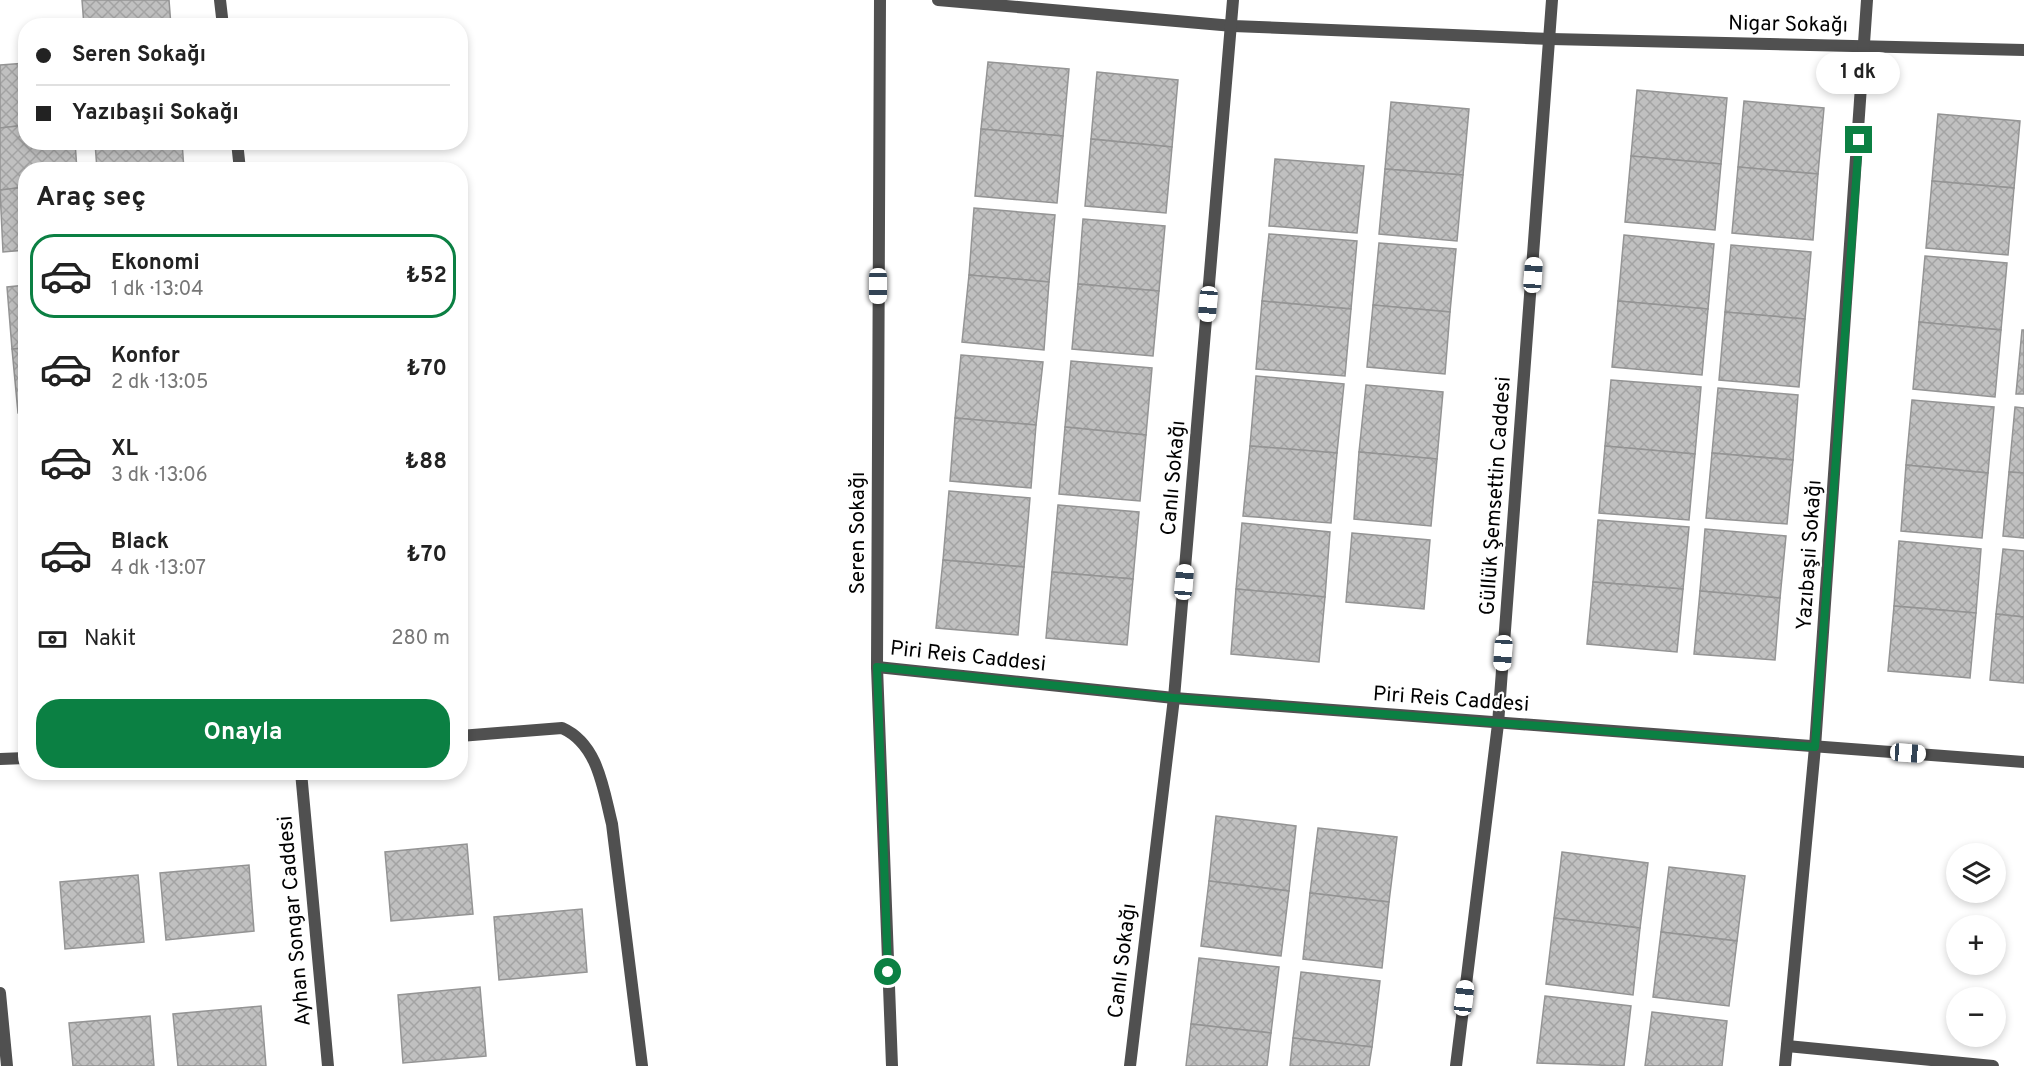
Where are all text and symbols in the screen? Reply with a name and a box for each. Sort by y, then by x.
street label: Nigar Sokağı [1728,10,1848,40]
text: Seren Sokağı [72,42,206,69]
callout: 1 dk [1817,53,1901,95]
text: 1 dk [1840,60,1876,86]
text: Yazıbaşıi Sokağı [72,100,239,127]
route end [1845,126,1872,153]
text: Araç seç [36,181,146,215]
icon: car [39,249,93,303]
text: Ekonomi [111,250,200,277]
car [1523,256,1543,294]
text: ₺52 [406,263,447,290]
car [869,268,887,304]
text: 1 dk · 13:04 [111,277,204,303]
car [1197,285,1219,323]
icon: car [39,342,93,396]
text: Konfor [111,343,180,370]
text: ₺70 [406,356,447,383]
text: 2 dk · 13:05 [111,370,208,396]
street label: Güllük Şemsettin Caddesi [1474,376,1518,616]
street label: Canlı Sokağı [1156,419,1192,537]
icon: car [39,435,93,489]
text: XL [111,436,138,463]
text: ₺88 [405,449,447,476]
text: 3 dk · 13:06 [111,463,208,489]
street label: Seren Sokağı [845,472,872,594]
street label: Yazıbaşıi Sokağı [1791,479,1829,631]
icon: car [39,528,93,582]
text: Black [111,529,169,556]
text: ₺70 [406,542,447,569]
text: 4 dk · 13:07 [111,556,206,582]
car [1173,563,1195,601]
icon: cash [36,623,69,656]
text: Nakit [84,626,136,653]
text: 280 m [391,626,450,652]
car [1493,634,1513,672]
street label: Piri Reis Caddesi [889,635,1047,679]
street label: Piri Reis Caddesi [1372,681,1530,719]
button: Onayla [36,699,450,768]
car [1889,743,1927,763]
street label: Ayhan Songar Caddesi [272,814,318,1028]
map controls [1946,843,2006,1047]
button: layers [1946,843,2006,903]
street label: Canlı Sokağı [1103,902,1143,1020]
button: + [1946,915,2006,975]
route start [874,958,901,985]
car [1453,979,1475,1017]
button: − [1946,987,2006,1047]

